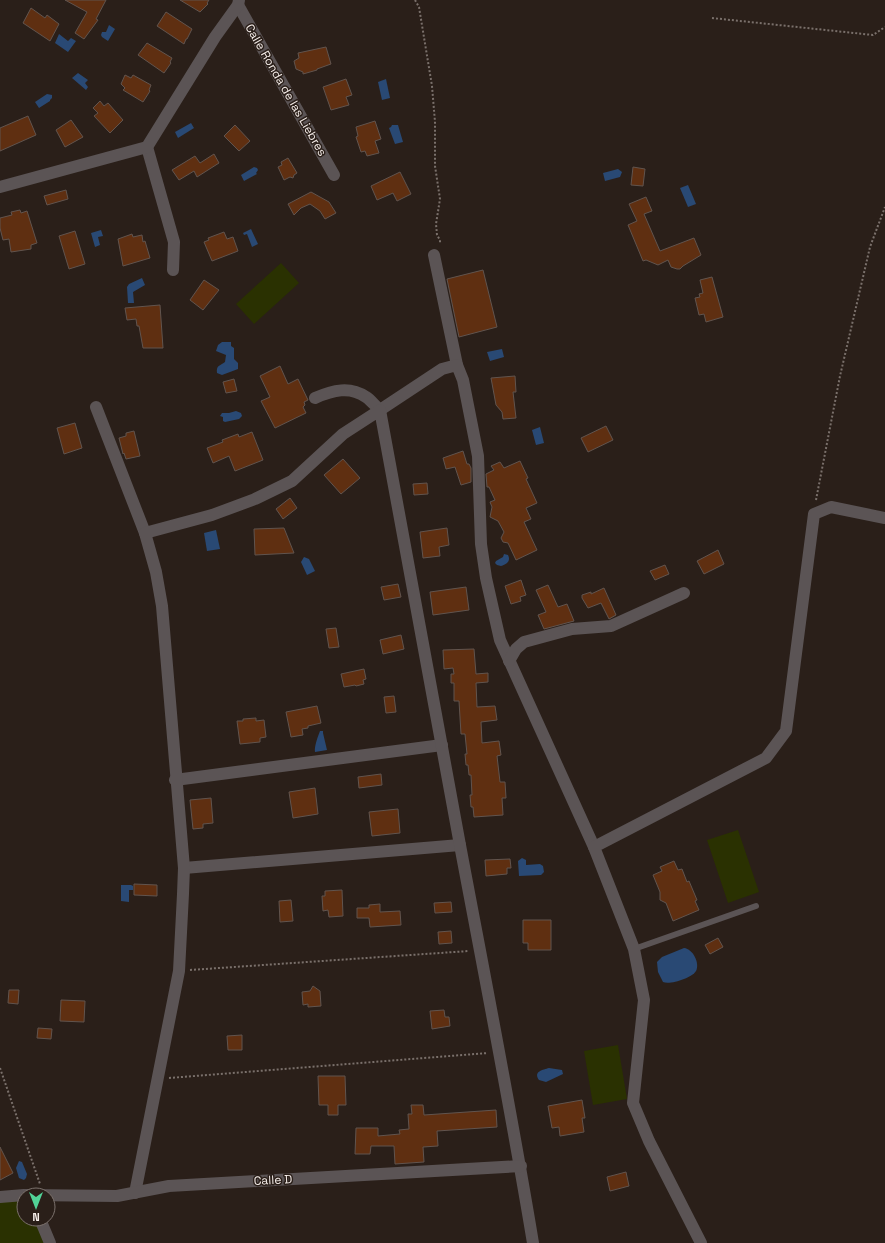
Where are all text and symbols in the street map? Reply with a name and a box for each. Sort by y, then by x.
street label: Calle Ronda de las Liebres [242,21,330,159]
street label: Calle D [253,1171,293,1189]
north arrow [16,1187,56,1227]
text: N [32,1210,40,1224]

